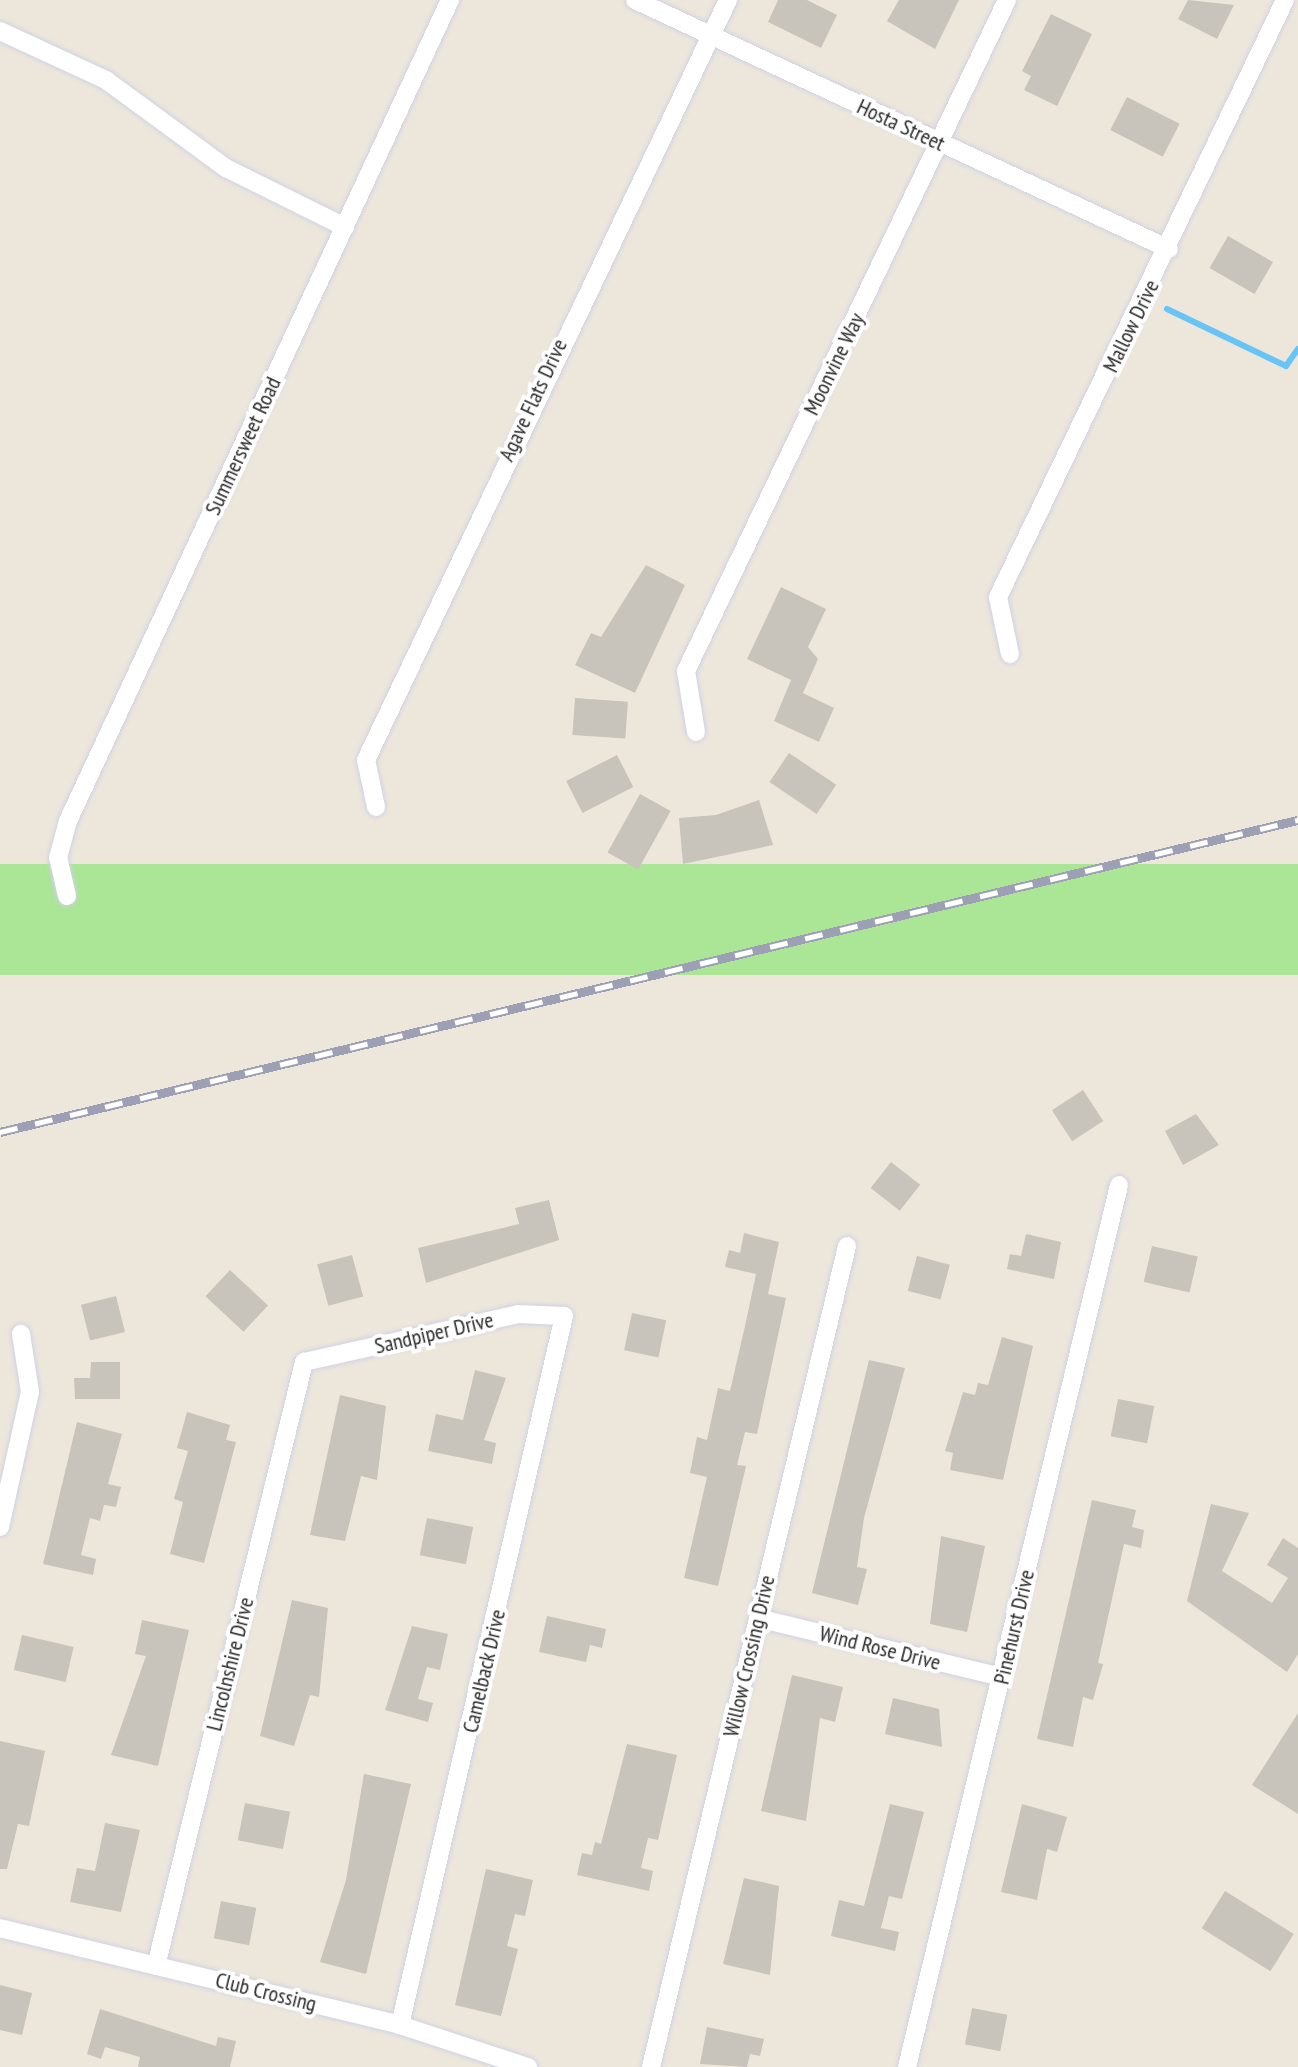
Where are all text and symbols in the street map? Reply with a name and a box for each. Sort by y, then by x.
street label: Hosta Street [853,93,949,157]
street label: Mallow Drive [1097,275,1165,377]
street label: Moonvine Way [798,309,870,419]
street label: Agave Flats Drive [493,335,573,465]
street label: Summersweet Road [200,373,286,519]
street label: Sandpiper Drive [372,1307,496,1359]
street label: Pinehurst Drive [988,1567,1040,1687]
street label: Willow Crossing Drive [718,1572,780,1740]
street label: Lincolnshire Drive [201,1594,259,1734]
street label: Camelback Drive [457,1606,511,1736]
street label: Wind Rose Drive [817,1620,943,1676]
street label: Club Crossing [213,1967,319,2017]

